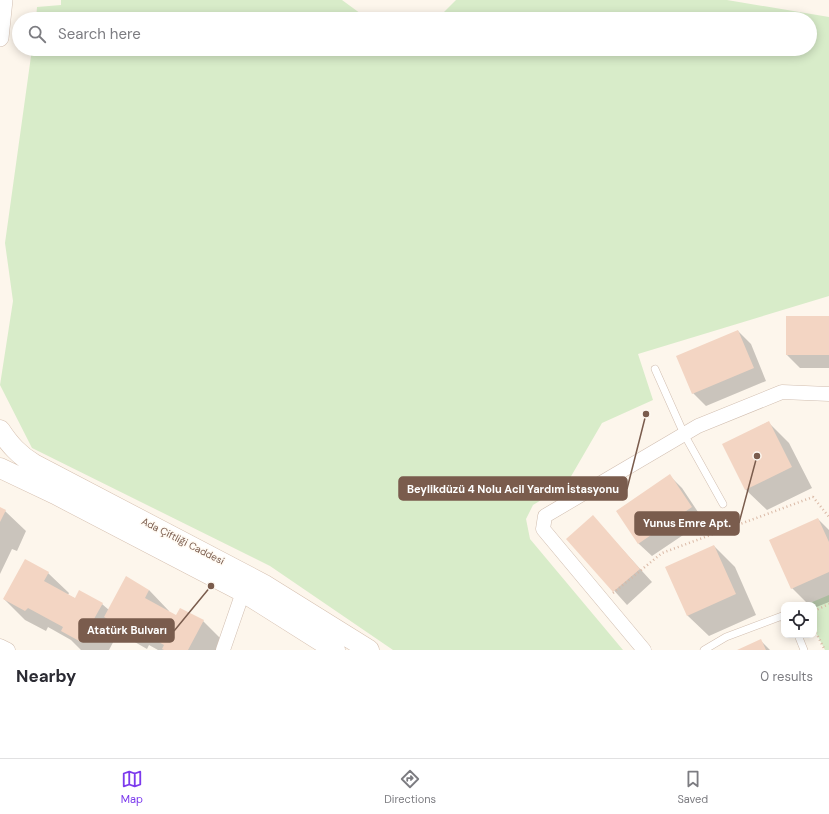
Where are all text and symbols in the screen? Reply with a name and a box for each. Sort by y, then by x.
search box [12,12,817,56]
icon: search [26,23,48,45]
text: Search here [58,24,141,44]
callout: Beylikdüzü 4 Nolu Acil Yardım İstasyonu [399,477,627,500]
text: Beylikdüzü 4 Nolu Acil Yardım İstasyonu [407,482,619,496]
callout: Yunus Emre Apt. [635,512,739,535]
street label: Ada Çiftliği Caddesi [139,515,227,567]
text: Yunus Emre Apt. [643,516,731,530]
map controls [781,602,817,638]
button: locate [781,602,817,638]
callout: Atatürk Bulvarı [79,619,174,642]
text: Atatürk Bulvarı [87,623,167,637]
text: Nearby [16,665,76,687]
text: 0 results [760,668,813,685]
tab: Map [121,768,143,806]
tab: Directions [384,768,436,806]
tab: Saved [677,768,708,806]

